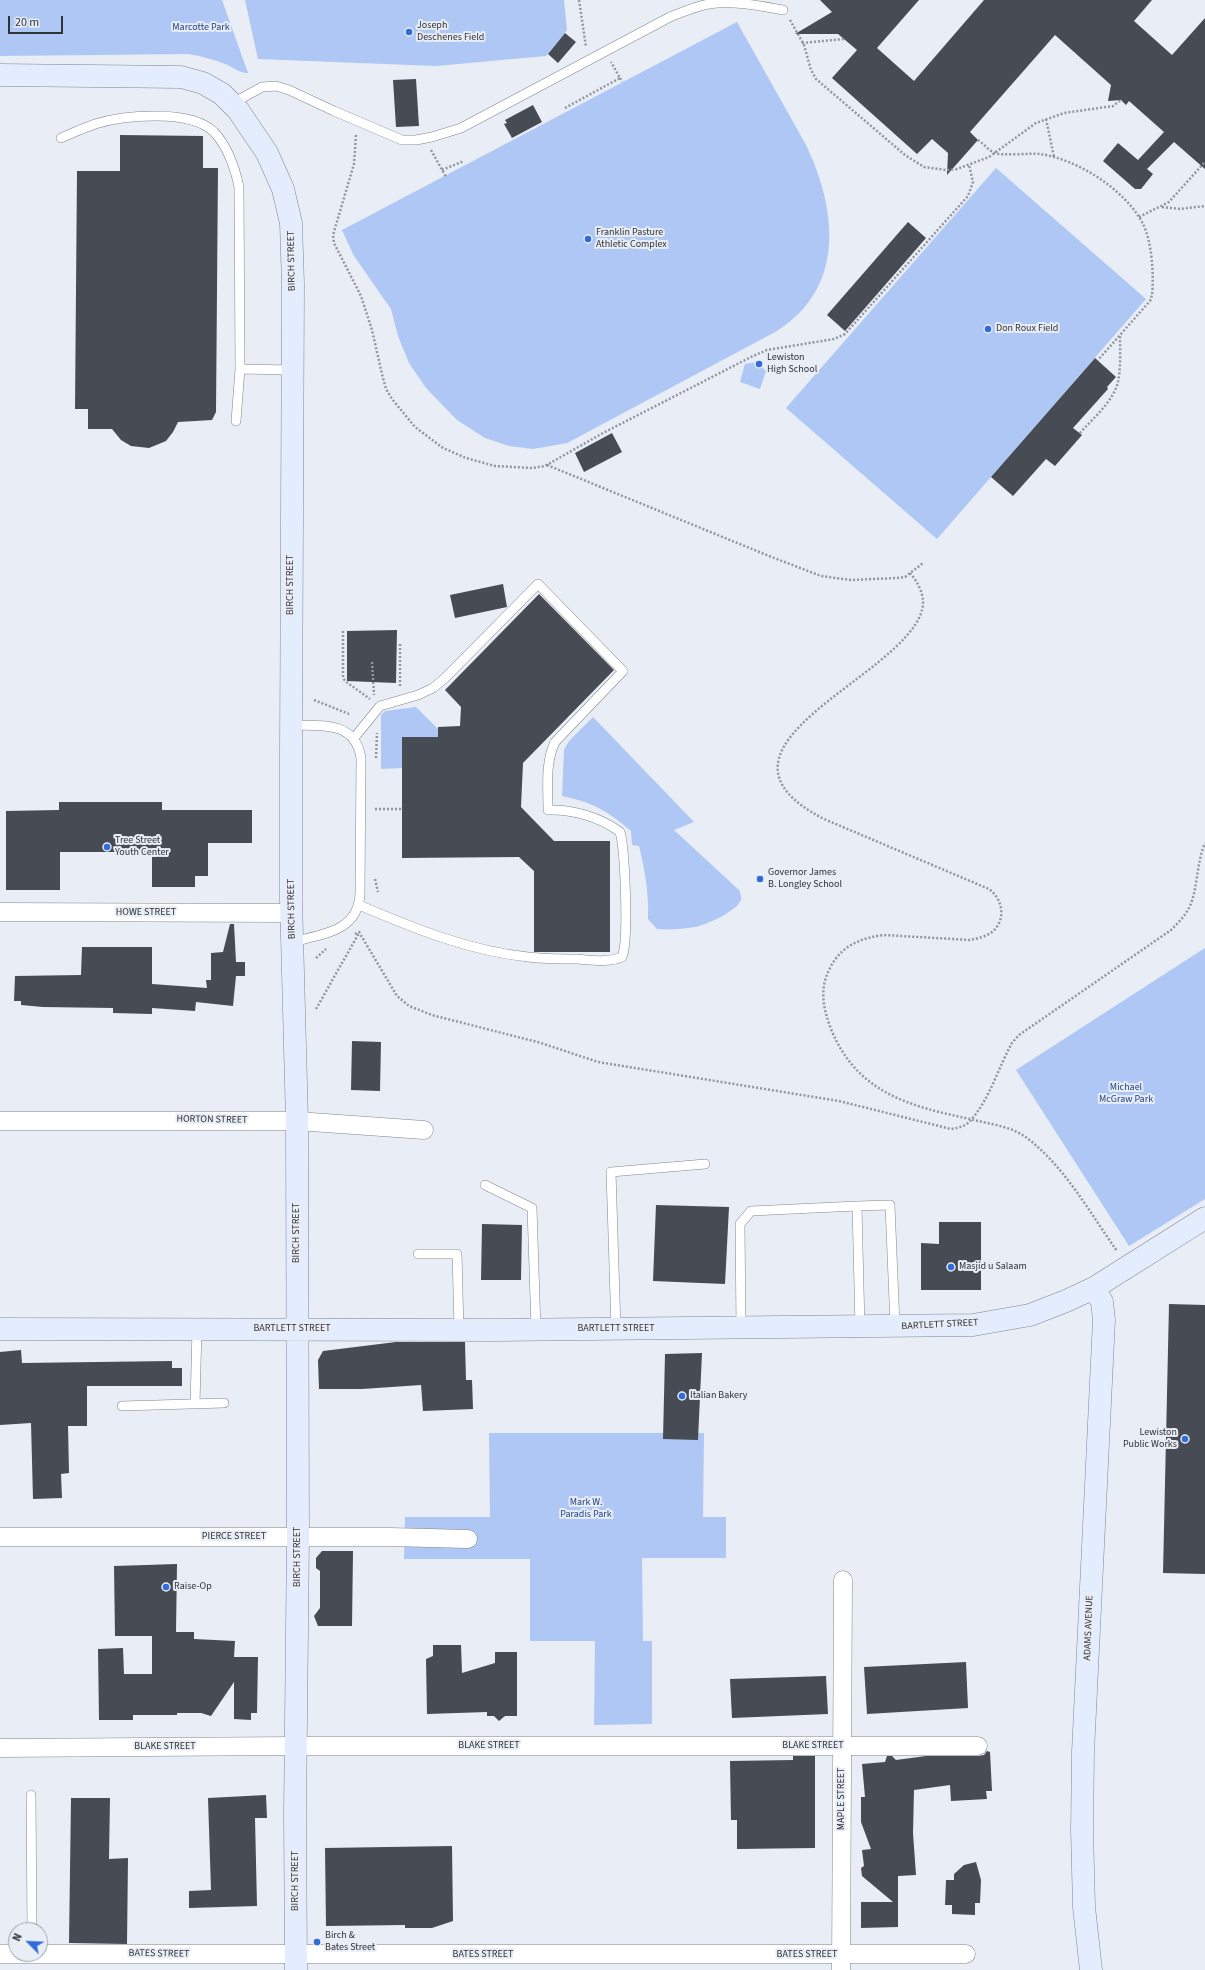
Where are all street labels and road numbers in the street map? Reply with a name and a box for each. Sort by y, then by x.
street label: BIRCH STREET [285,231,299,291]
street label: BIRCH STREET [285,555,297,615]
street label: BIRCH STREET [285,879,299,939]
street label: HOWE STREET [116,907,176,919]
street label: HORTON STREET [176,1113,248,1127]
street label: BIRCH STREET [291,1203,303,1263]
street label: BARTLETT STREET [901,1317,979,1333]
street label: BARTLETT STREET [253,1323,331,1335]
street label: BARTLETT STREET [577,1323,655,1335]
street label: BIRCH STREET [292,1527,304,1587]
street label: PIERCE STREET [202,1531,266,1543]
street label: ADAMS AVENUE [1082,1595,1096,1661]
street label: BLAKE STREET [458,1740,520,1752]
street label: BLAKE STREET [782,1740,844,1752]
street label: BLAKE STREET [134,1741,196,1753]
street label: MAPLE STREET [836,1768,848,1830]
street label: BIRCH STREET [290,1851,302,1911]
street label: BATES STREET [128,1947,190,1961]
street label: BATES STREET [453,1949,513,1961]
street label: BATES STREET [777,1949,837,1961]

